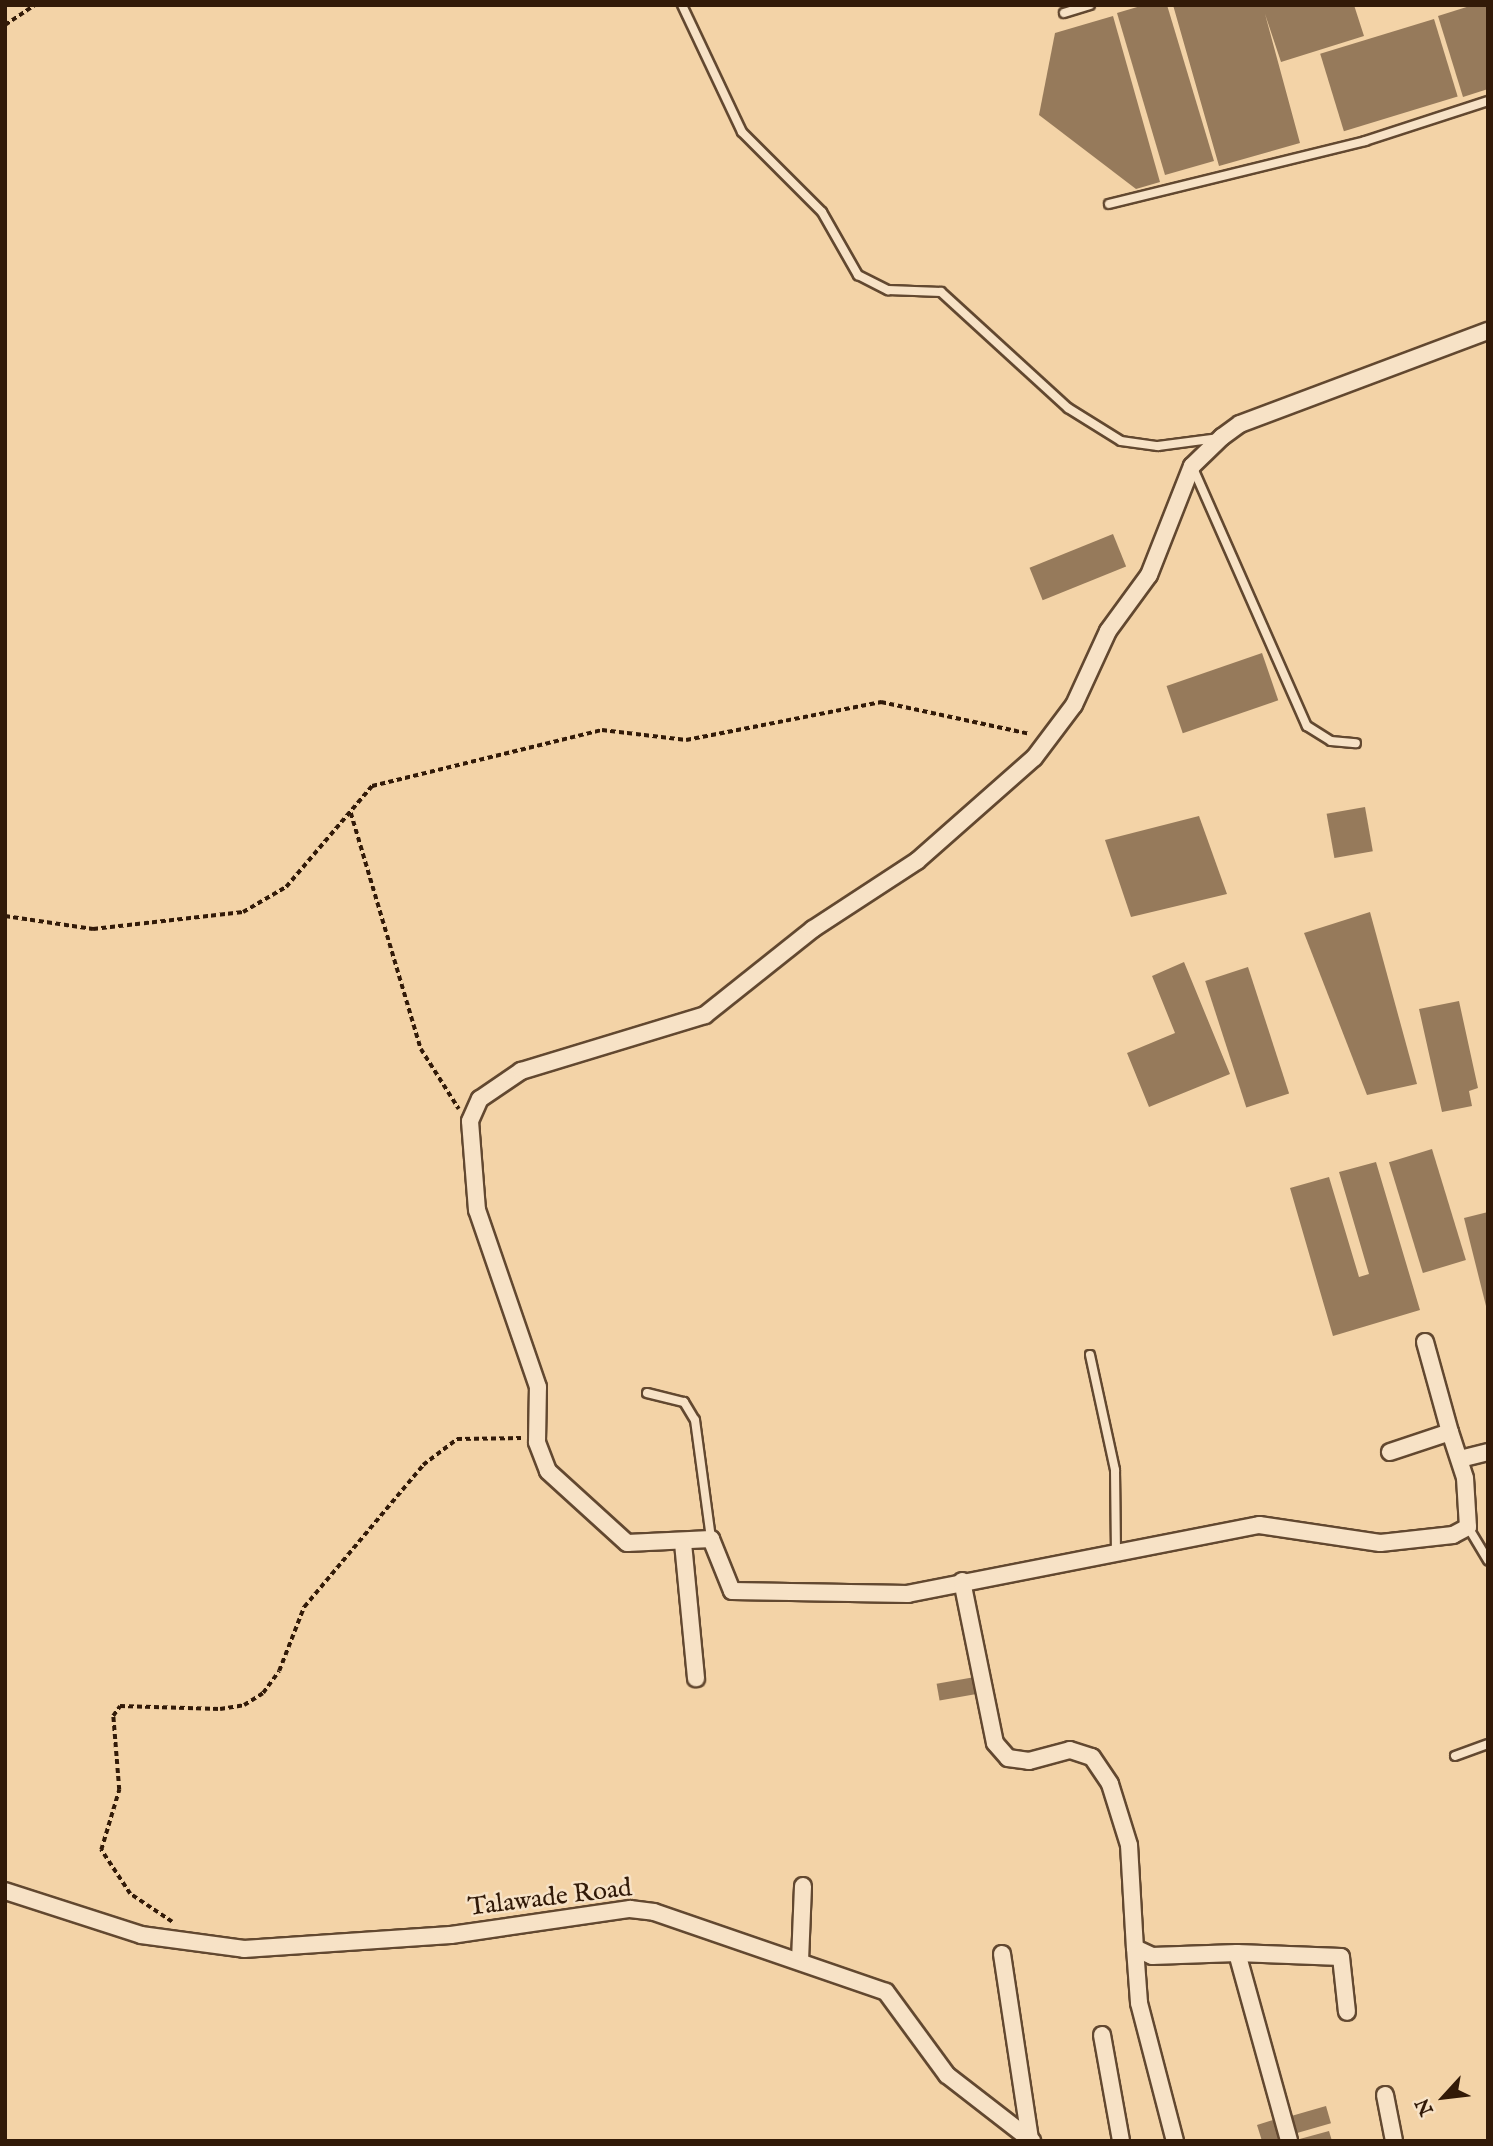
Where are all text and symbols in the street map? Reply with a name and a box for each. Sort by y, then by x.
street label: Talawade Road [466,1872,634,1924]
north arrow [1409,2062,1479,2132]
text: N [1411,2094,1440,2119]

